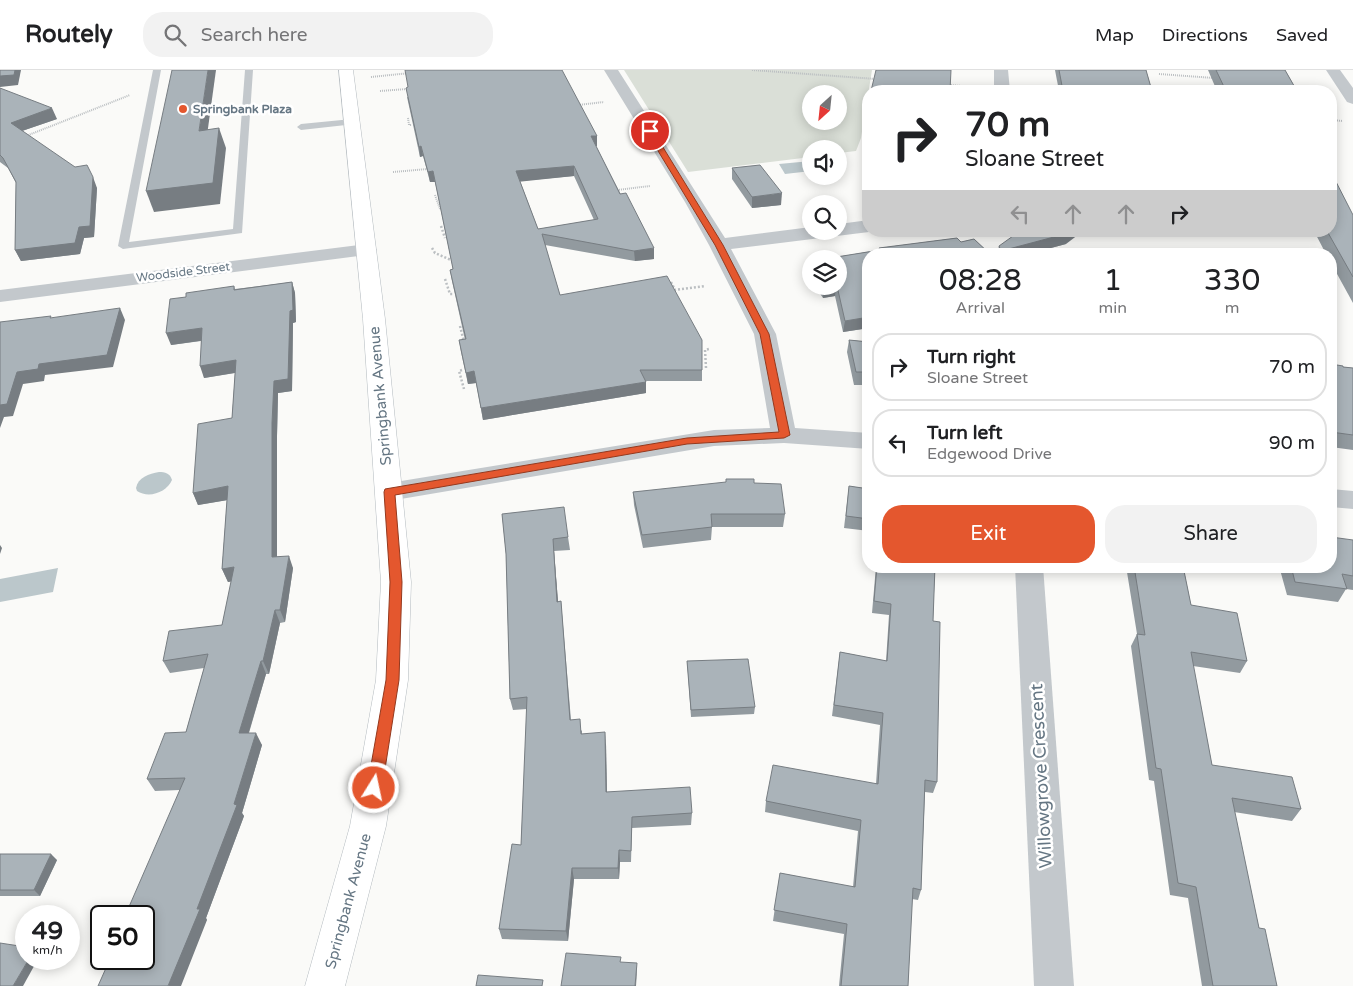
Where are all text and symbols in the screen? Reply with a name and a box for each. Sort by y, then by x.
search box [143,12,493,57]
text: Routely [25,20,113,49]
icon: search [161,21,189,49]
text: Search here [201,24,308,46]
text: Map [1095,24,1134,46]
text: Directions [1162,24,1248,46]
text: Saved [1276,24,1328,46]
north arrow [802,85,848,130]
map controls [802,85,847,295]
place label: Springbank Plaza [193,102,292,117]
marker: Springbank Plaza [177,103,189,115]
text: 70 m [965,104,1050,146]
icon: right [882,105,947,170]
pin [629,110,671,152]
icon: arrive [636,117,664,145]
button: sound [802,140,847,185]
text: Sloane Street [965,146,1104,172]
button: search [802,195,847,240]
icon: left [1006,200,1034,228]
icon: ahead [1059,200,1087,228]
icon: ahead [1112,200,1140,228]
icon: right [1165,200,1193,228]
button: layers [802,250,847,295]
street label: Woodside Street [135,259,231,285]
text: 08:28 [939,262,1022,299]
text: 1 [1103,262,1122,299]
text: 330 [1204,262,1260,299]
text: Arrival [956,298,1005,318]
text: min [1099,298,1127,318]
text: m [1225,298,1239,318]
street label: Springbank Avenue [365,326,395,466]
text: Turn right [927,346,1015,368]
icon: right [884,353,912,381]
text: 70 m [1269,356,1315,378]
text: Sloane Street [927,368,1028,388]
text: Turn left [927,422,1003,444]
icon: left [884,429,912,457]
text: 90 m [1269,432,1315,454]
text: Edgewood Drive [927,444,1052,464]
button: Exit [882,505,1095,563]
button: Share [1105,505,1317,563]
street label: Willowgrove Crescent [1025,683,1057,869]
position arrow [347,761,399,813]
street label: Springbank Avenue [321,831,375,971]
speed limit sign: 50 [90,905,155,970]
text: 49 [32,916,63,946]
text: km/h [32,943,63,957]

